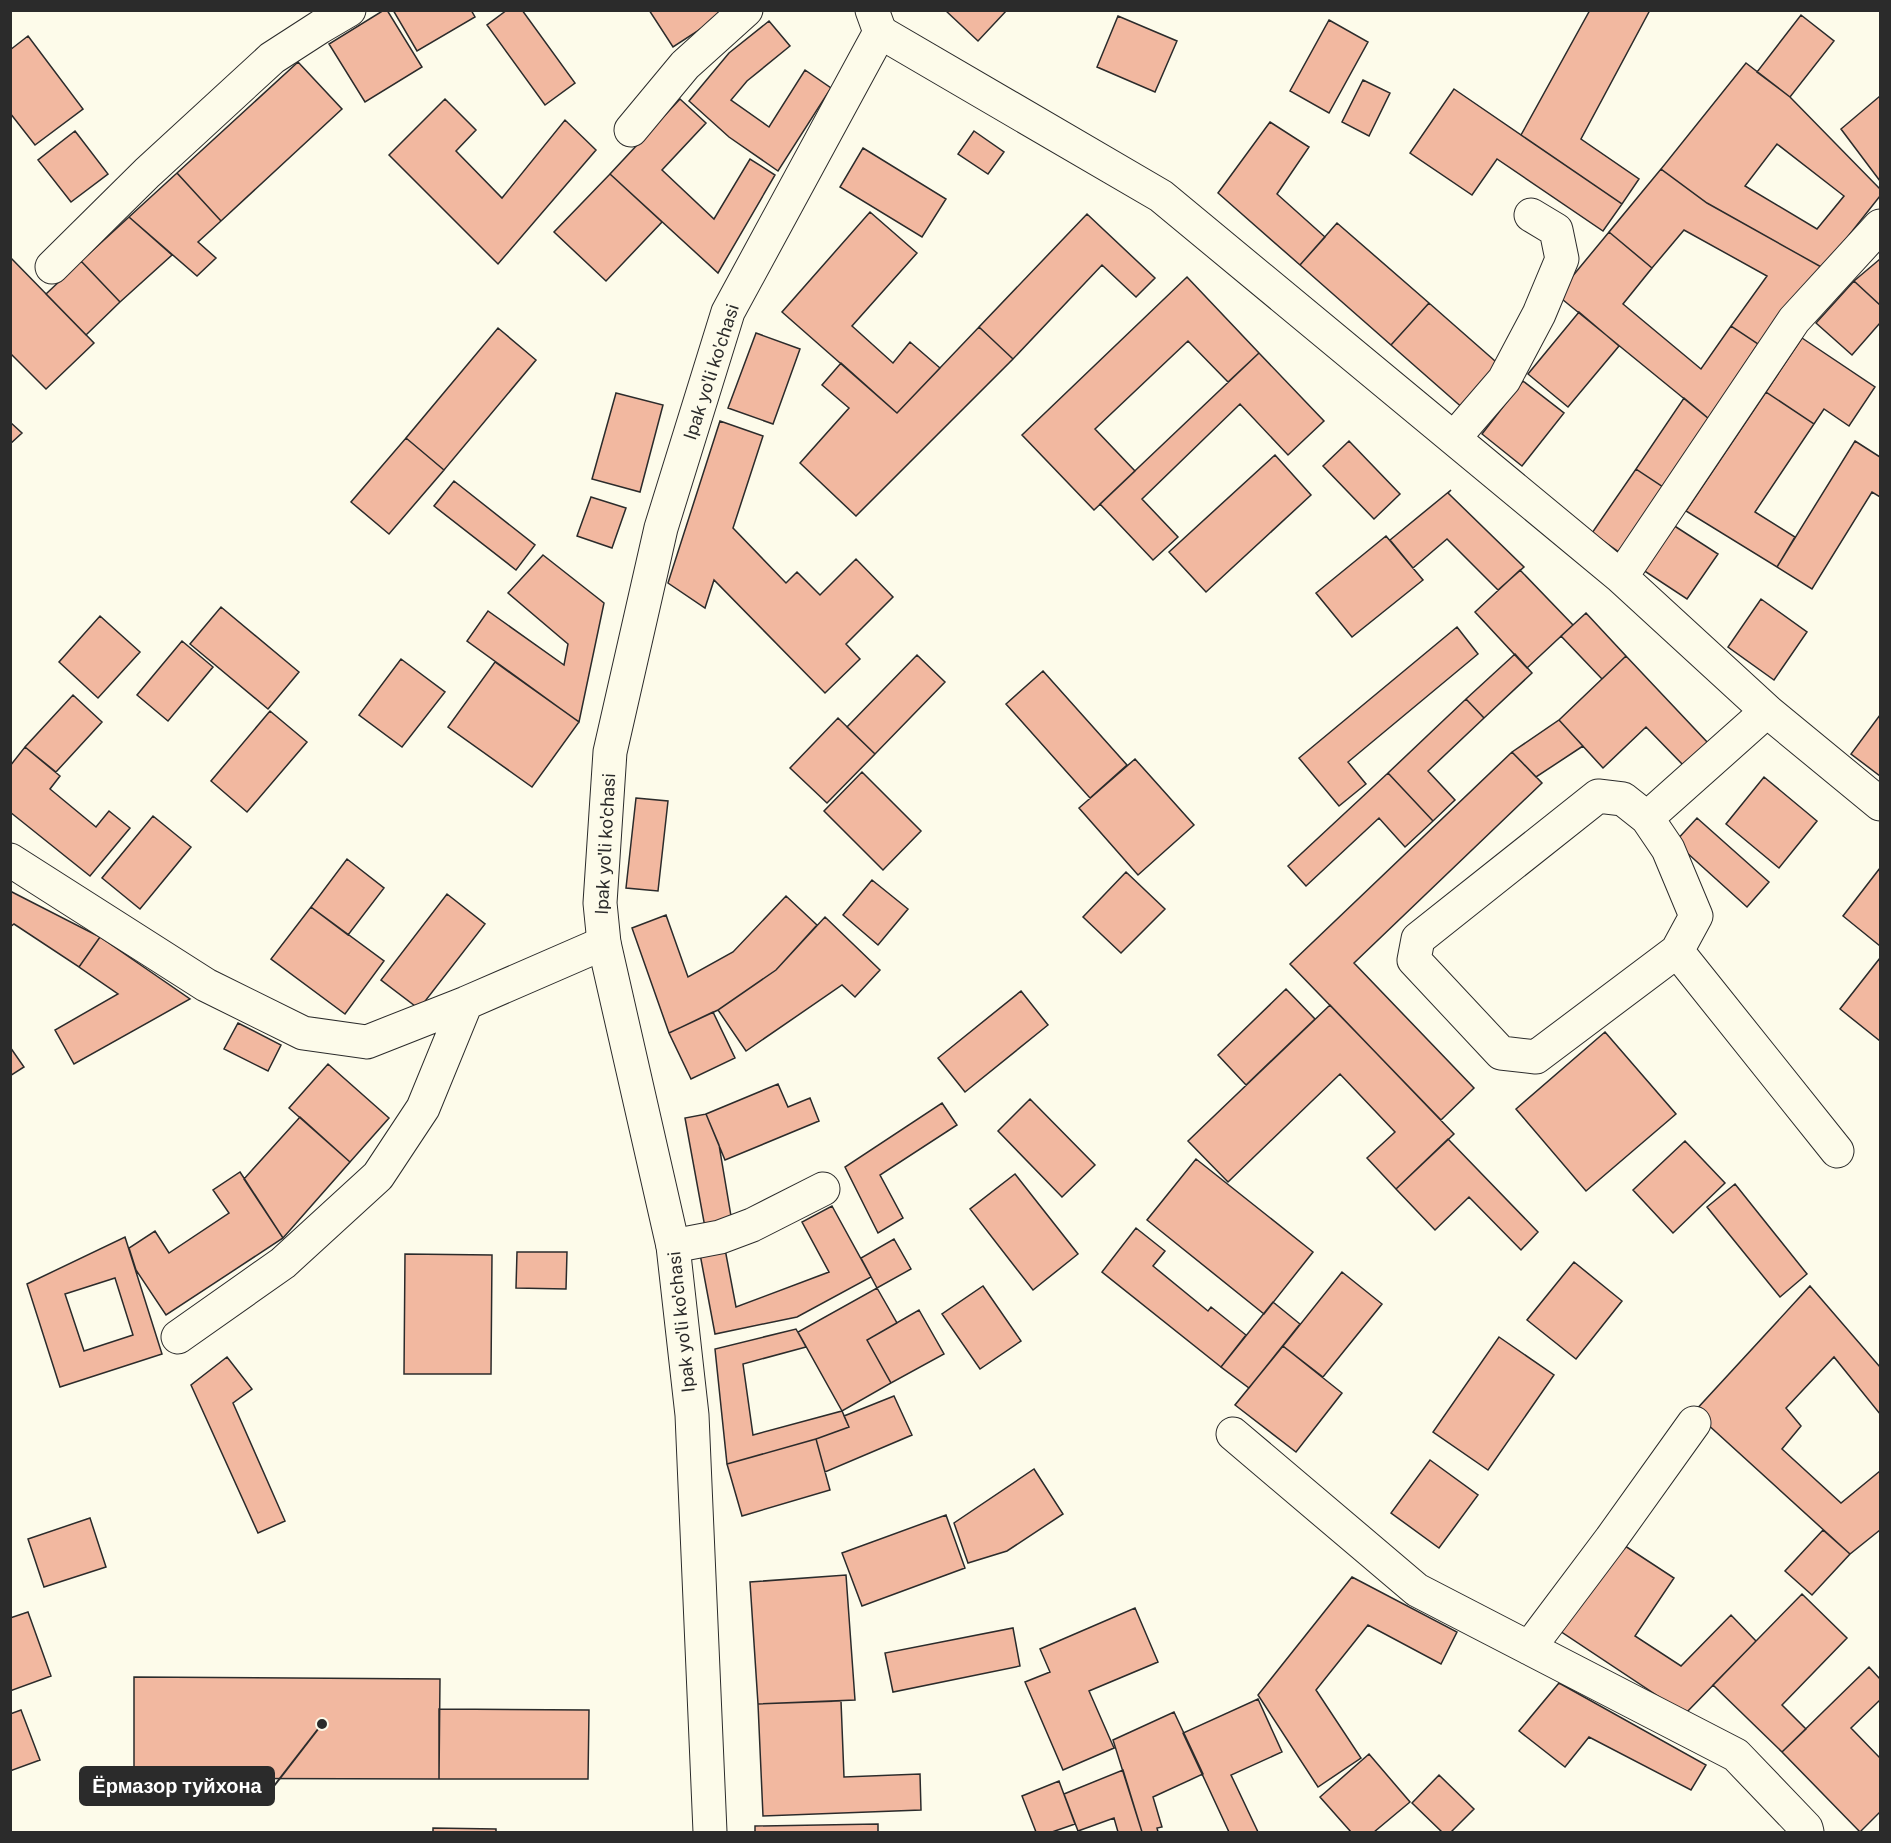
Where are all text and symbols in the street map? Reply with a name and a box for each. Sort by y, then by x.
street label: Ipak yo'li ko'chasi [679,301,743,443]
street label: Ipak yo'li ko'chasi [591,773,619,915]
street label: Ipak yo'li ko'chasi [663,1250,699,1394]
callout: Ёрмазор туйхона [80,1767,274,1805]
text: Ёрмазор туйхона [92,1774,263,1798]

